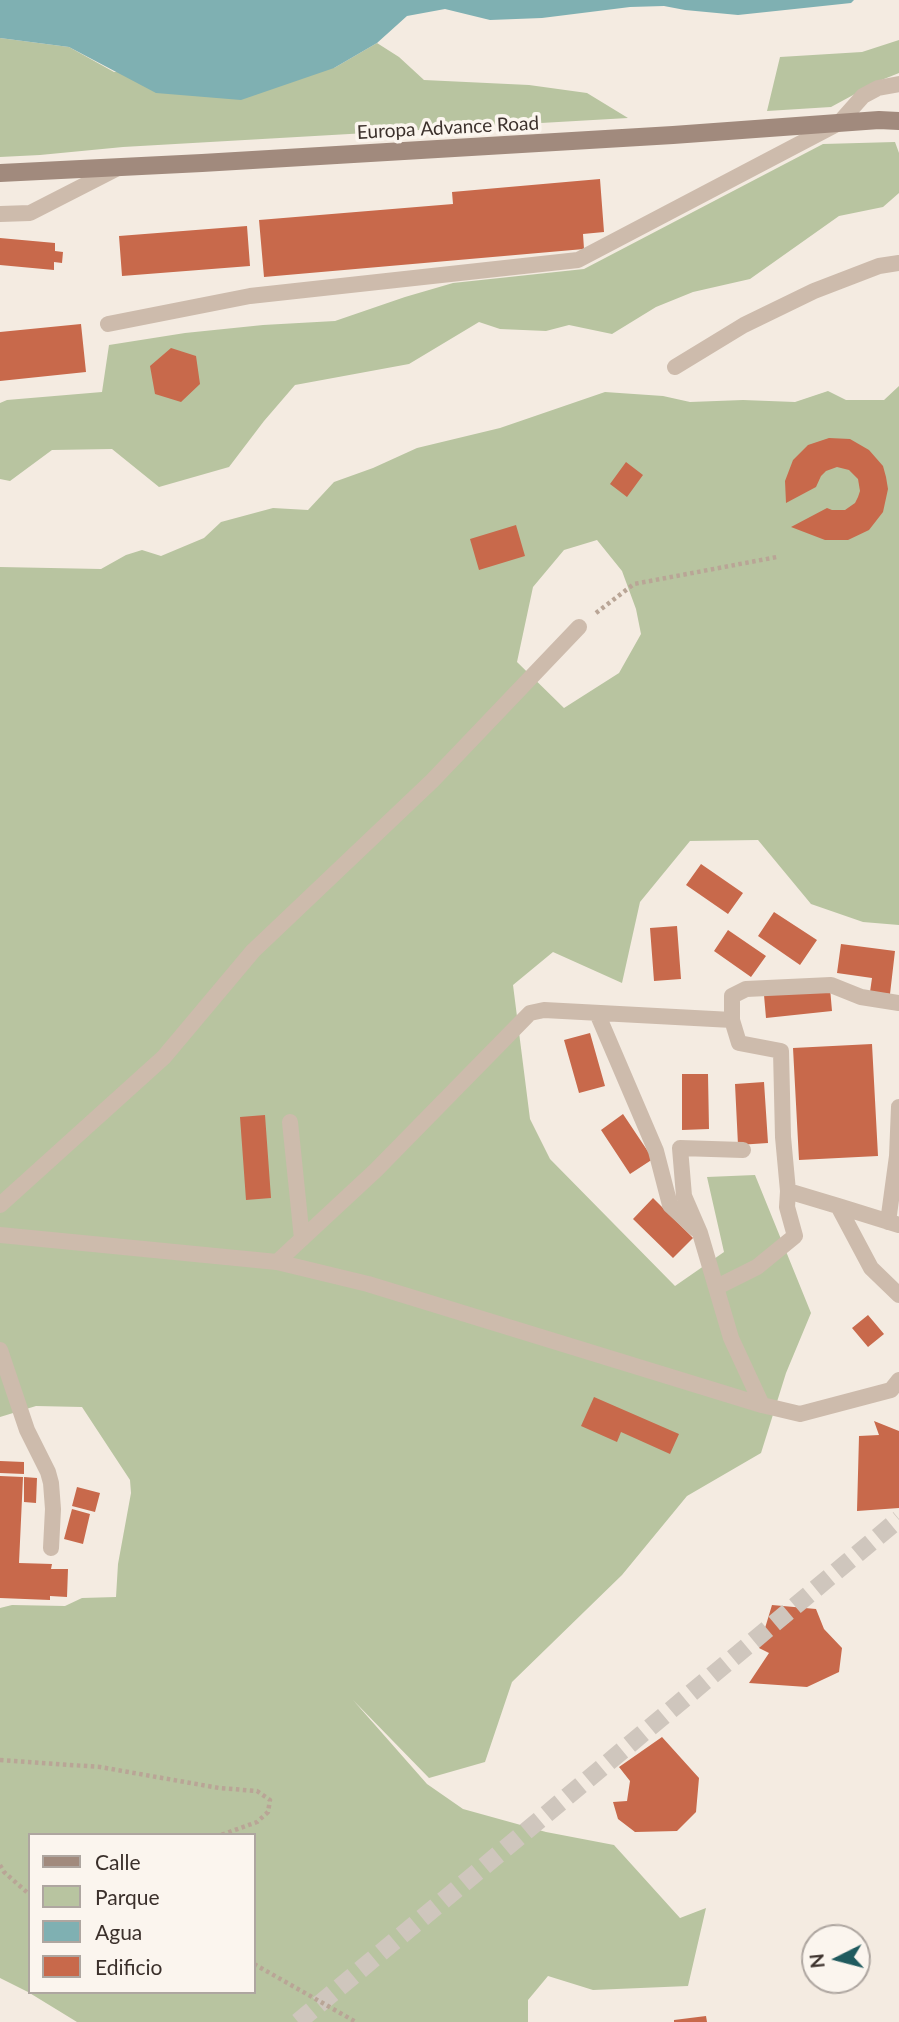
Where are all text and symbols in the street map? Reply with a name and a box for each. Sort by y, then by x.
street label: Europa Advance Road [356,112,540,144]
legend [28,1833,256,1994]
text: Calle [95,1849,140,1874]
text: Parque [95,1884,160,1909]
text: Agua [95,1919,142,1944]
north arrow [801,1924,871,1994]
text: N [804,1953,829,1970]
text: Edificio [95,1954,162,1979]

